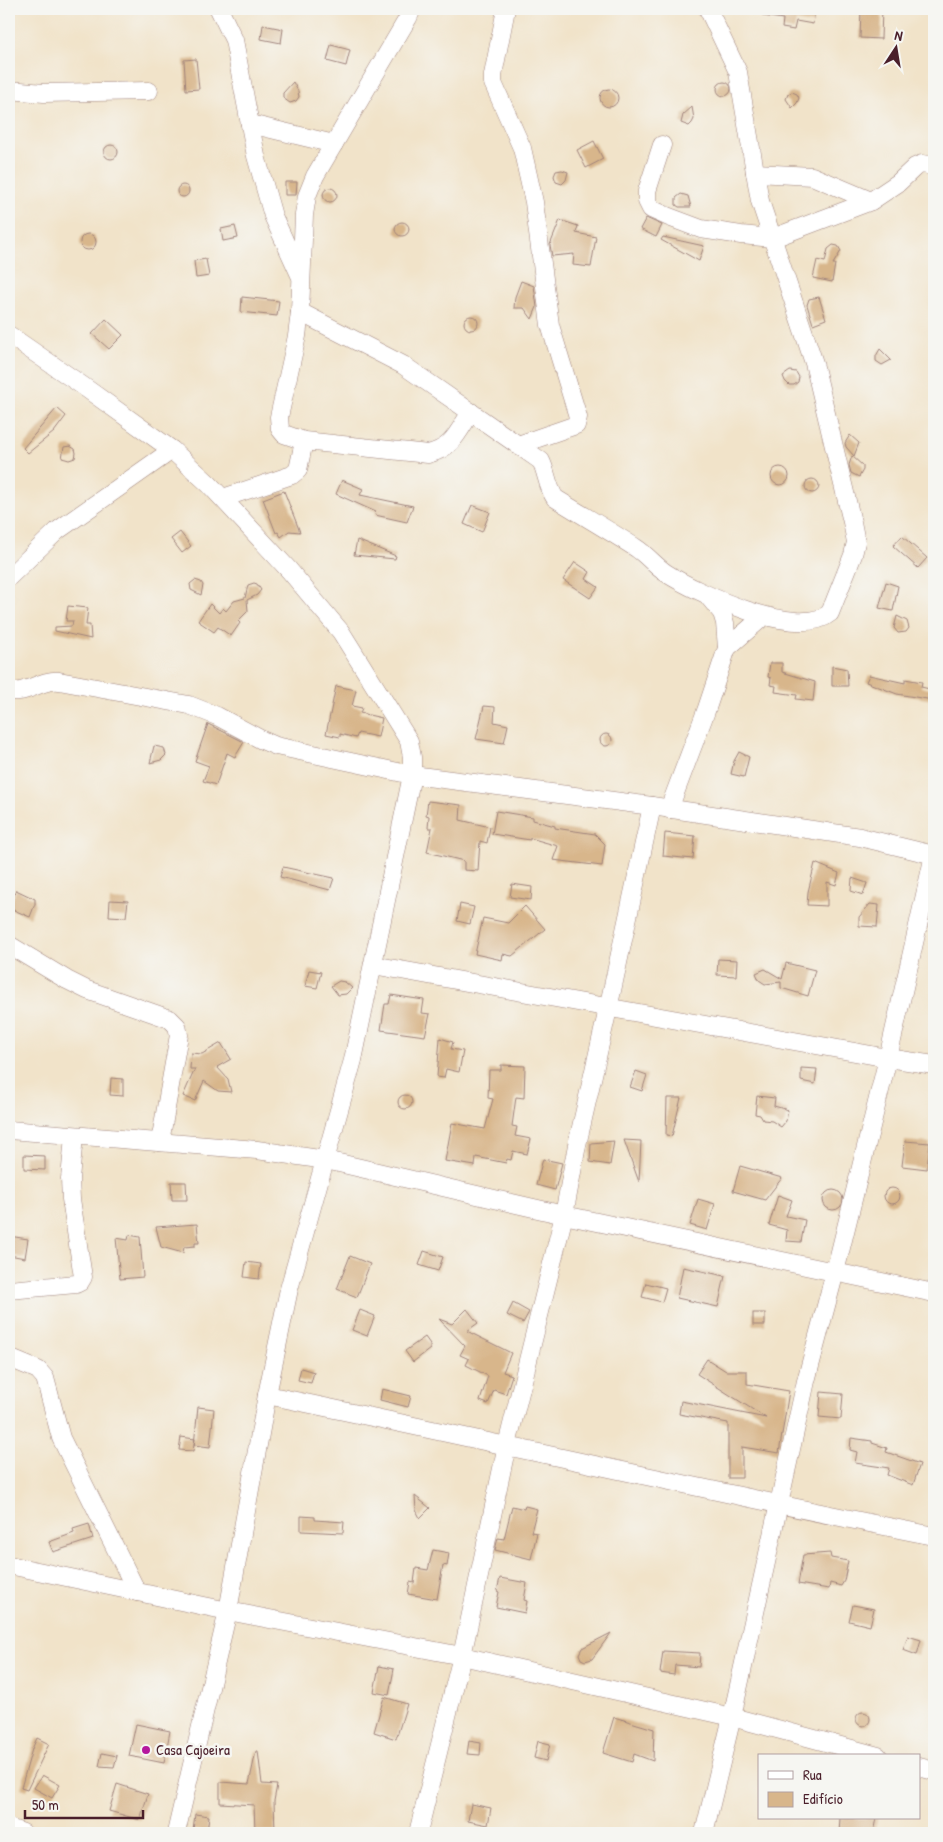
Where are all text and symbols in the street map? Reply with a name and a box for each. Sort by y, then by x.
north arrow [870,22,920,72]
text: N [893,25,905,45]
place label: Casa Cajoeira [156,1739,230,1760]
marker: Casa Cajoeira [140,1744,152,1756]
legend [758,1754,920,1820]
text: Rua [803,1764,822,1785]
scale bar [25,1787,142,1819]
text: Edifício [803,1788,843,1809]
text: 50 m [32,1794,59,1815]

